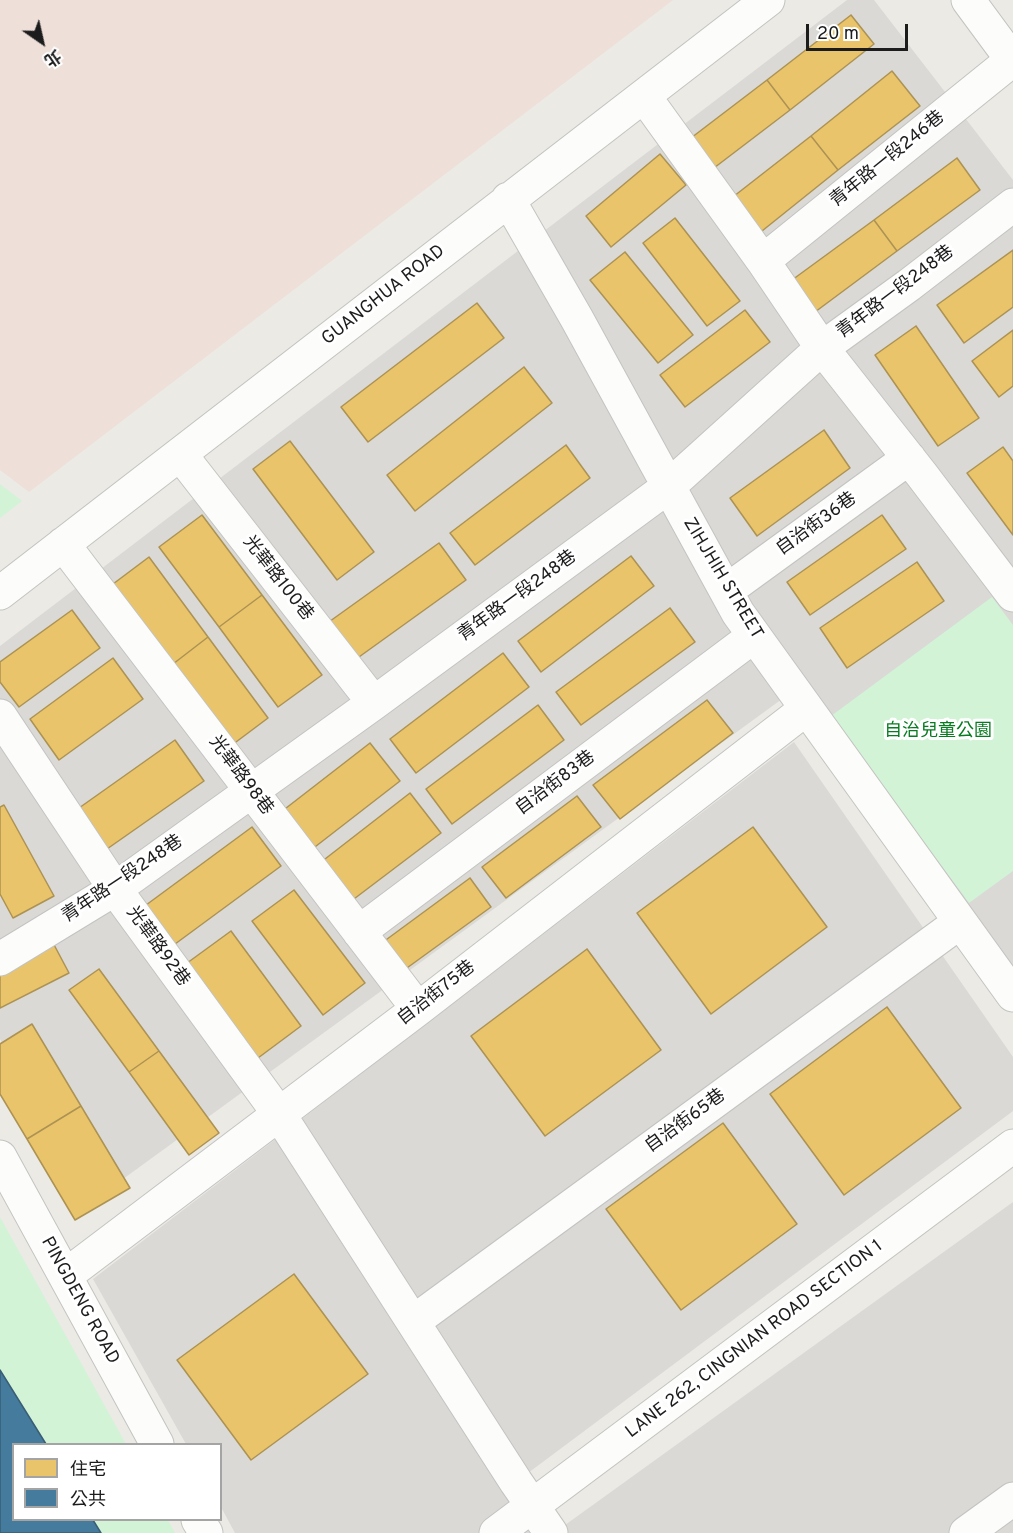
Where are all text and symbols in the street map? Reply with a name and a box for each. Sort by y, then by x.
north arrow [12,12,72,72]
scale bar [809,12,911,50]
text: 20 m [817,23,859,46]
text: 北 [40,44,64,70]
street label: 青年路一段246巷 [827,107,949,213]
street label: GUANGHUA ROAD [318,241,450,351]
street label: 青年路一段248巷 [833,242,959,344]
street label: 自治街36巷 [773,489,861,561]
street label: ZIHJHIH STREET [677,514,767,644]
street label: 光華路100巷 [237,532,317,626]
street label: 青年路一段248巷 [455,547,581,647]
park label: 自治兒童公園 [884,721,992,743]
street label: 光華路98巷 [203,732,277,820]
street label: 自治街83巷 [512,747,600,821]
street label: 青年路一段248巷 [59,832,187,928]
street label: 光華路92巷 [121,903,193,991]
street label: 自治街75巷 [394,957,480,1031]
street label: 自治街65巷 [642,1086,730,1158]
street label: PINGDENG ROAD [35,1234,123,1368]
street label: LANE 262, CINGNIAN ROAD SECTION 1 [622,1236,888,1444]
legend [12,1443,222,1521]
text: 住宅 [70,1459,106,1482]
text: 公共 [70,1489,106,1512]

